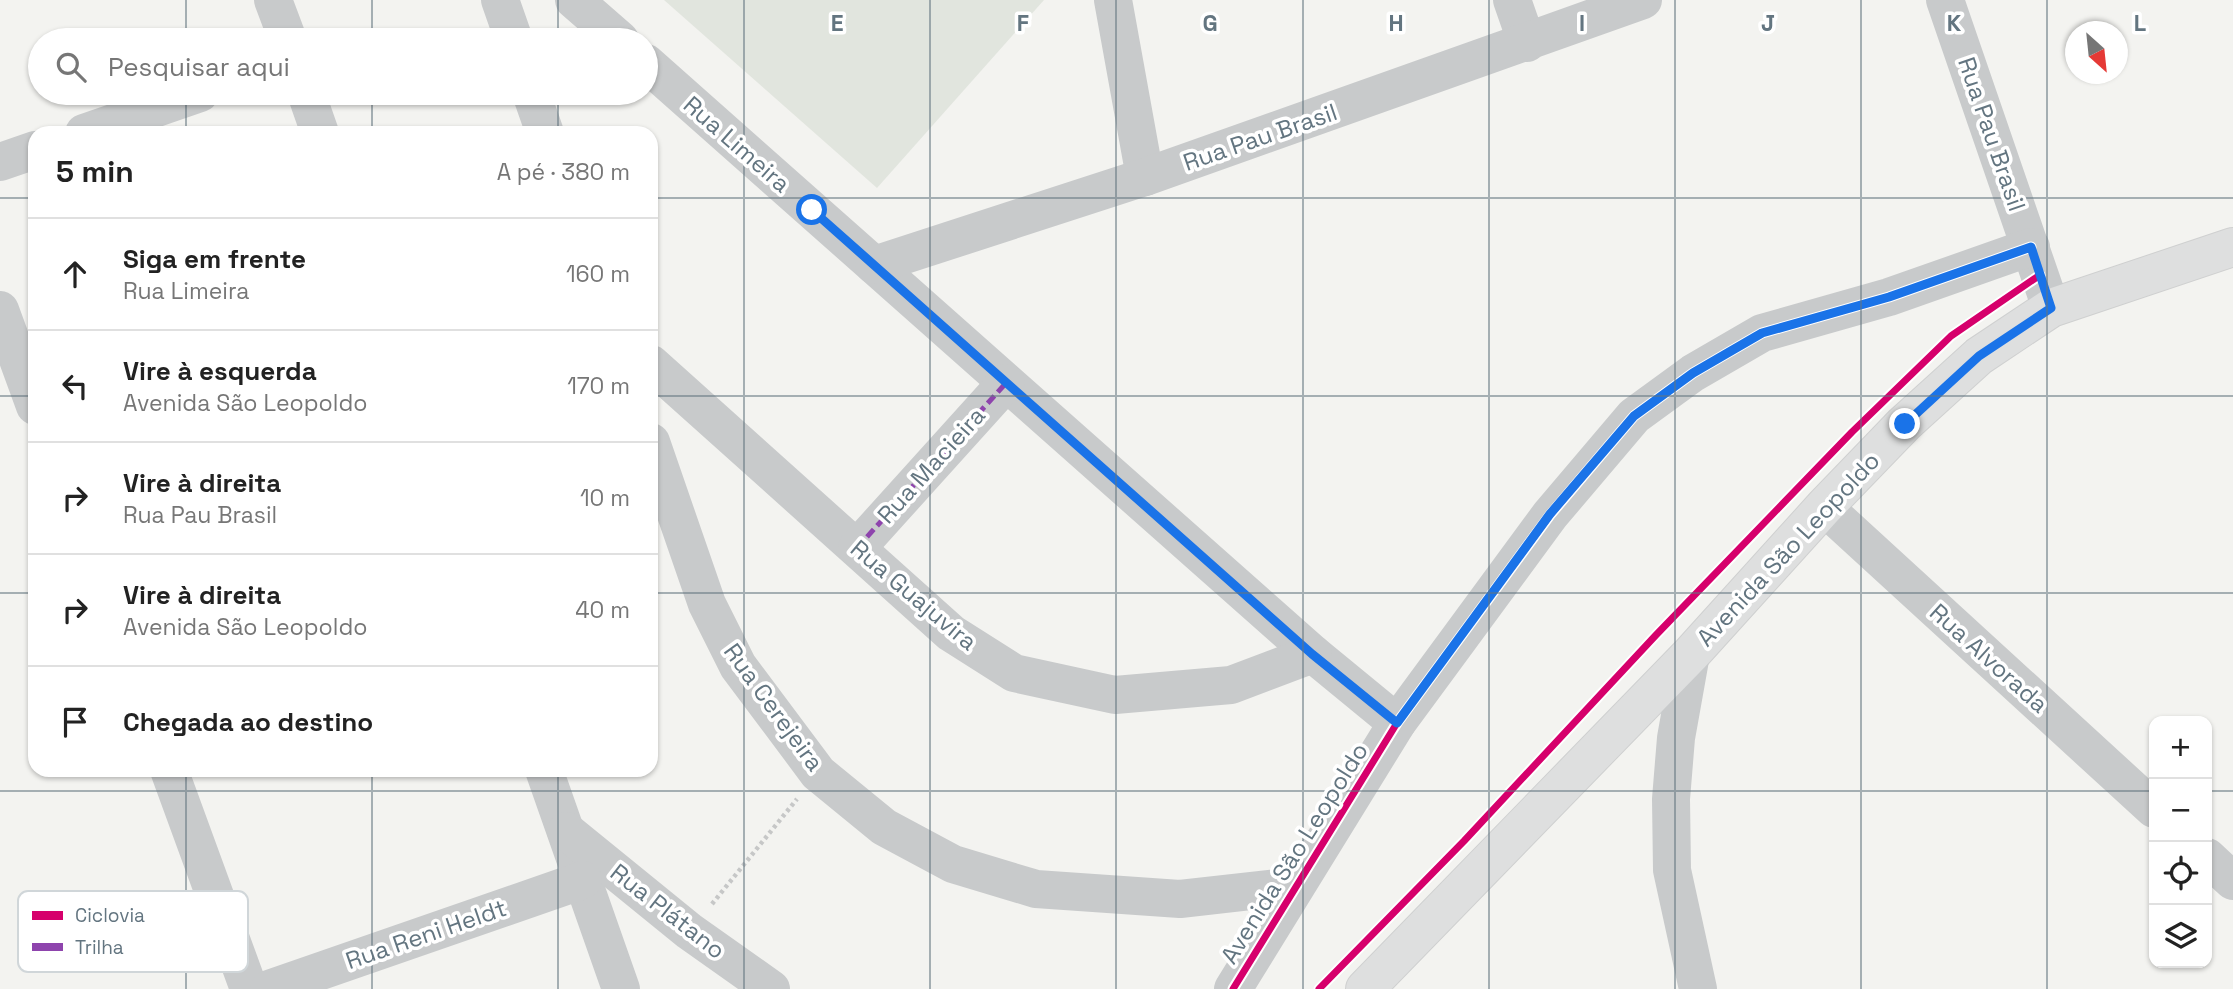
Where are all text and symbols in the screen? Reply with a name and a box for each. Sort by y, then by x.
text: E [831,8,843,38]
text: F [1017,8,1029,38]
text: G [1202,8,1218,38]
text: H [1388,8,1404,38]
text: I [1579,8,1585,38]
text: J [1761,8,1775,38]
text: K [1947,8,1962,38]
text: L [2134,8,2146,38]
north arrow [2065,21,2128,84]
search box [28,28,658,105]
icon: search [52,48,90,86]
text: Pesquisar aqui [108,50,290,84]
street label: Rua Pau Brasil [1951,53,2033,215]
street label: Rua Limeira [677,89,797,199]
street label: Rua Pau Brasil [1179,96,1341,178]
text: 5 min [56,152,134,191]
text: A pé · 380 m [497,157,630,187]
route start [796,194,827,225]
text: Siga em frente [123,242,306,276]
icon: ahead [56,255,94,293]
text: 160 m [566,259,630,289]
text: Rua Limeira [123,276,249,306]
text: Vire à esquerda [123,354,317,388]
icon: left [56,367,94,405]
text: 170 m [567,371,630,401]
text: Avenida São Leopoldo [123,388,367,418]
street label: Rua Macieira [870,400,992,530]
route end [1889,408,1920,439]
street label: Avenida São Leopoldo [1690,445,1886,653]
text: Vire à direita [123,466,281,500]
icon: right [56,479,94,517]
text: 10 m [580,483,630,513]
text: Rua Pau Brasil [123,500,277,530]
street label: Rua Guajuvira [844,533,984,657]
text: Vire à direita [123,578,281,612]
icon: right [56,591,94,629]
text: 40 m [575,595,630,625]
street label: Rua Alvorada [1923,597,2055,720]
text: Avenida São Leopoldo [123,612,367,642]
street label: Rua Cerejeira [717,637,831,777]
icon: arrive [56,703,94,741]
text: Chegada ao destino [123,705,373,739]
map controls [2149,716,2212,968]
button: + [2149,716,2212,779]
street label: Avenida São Leopoldo [1213,737,1375,969]
button: − [2149,779,2212,842]
button: locate [2149,842,2212,905]
street label: Rua Plátano [604,856,732,966]
legend [18,891,248,972]
street label: Rua Reni Heldt [341,892,511,976]
text: Ciclovia [75,903,145,928]
button: layers [2149,905,2212,968]
text: Trilha [75,935,124,960]

